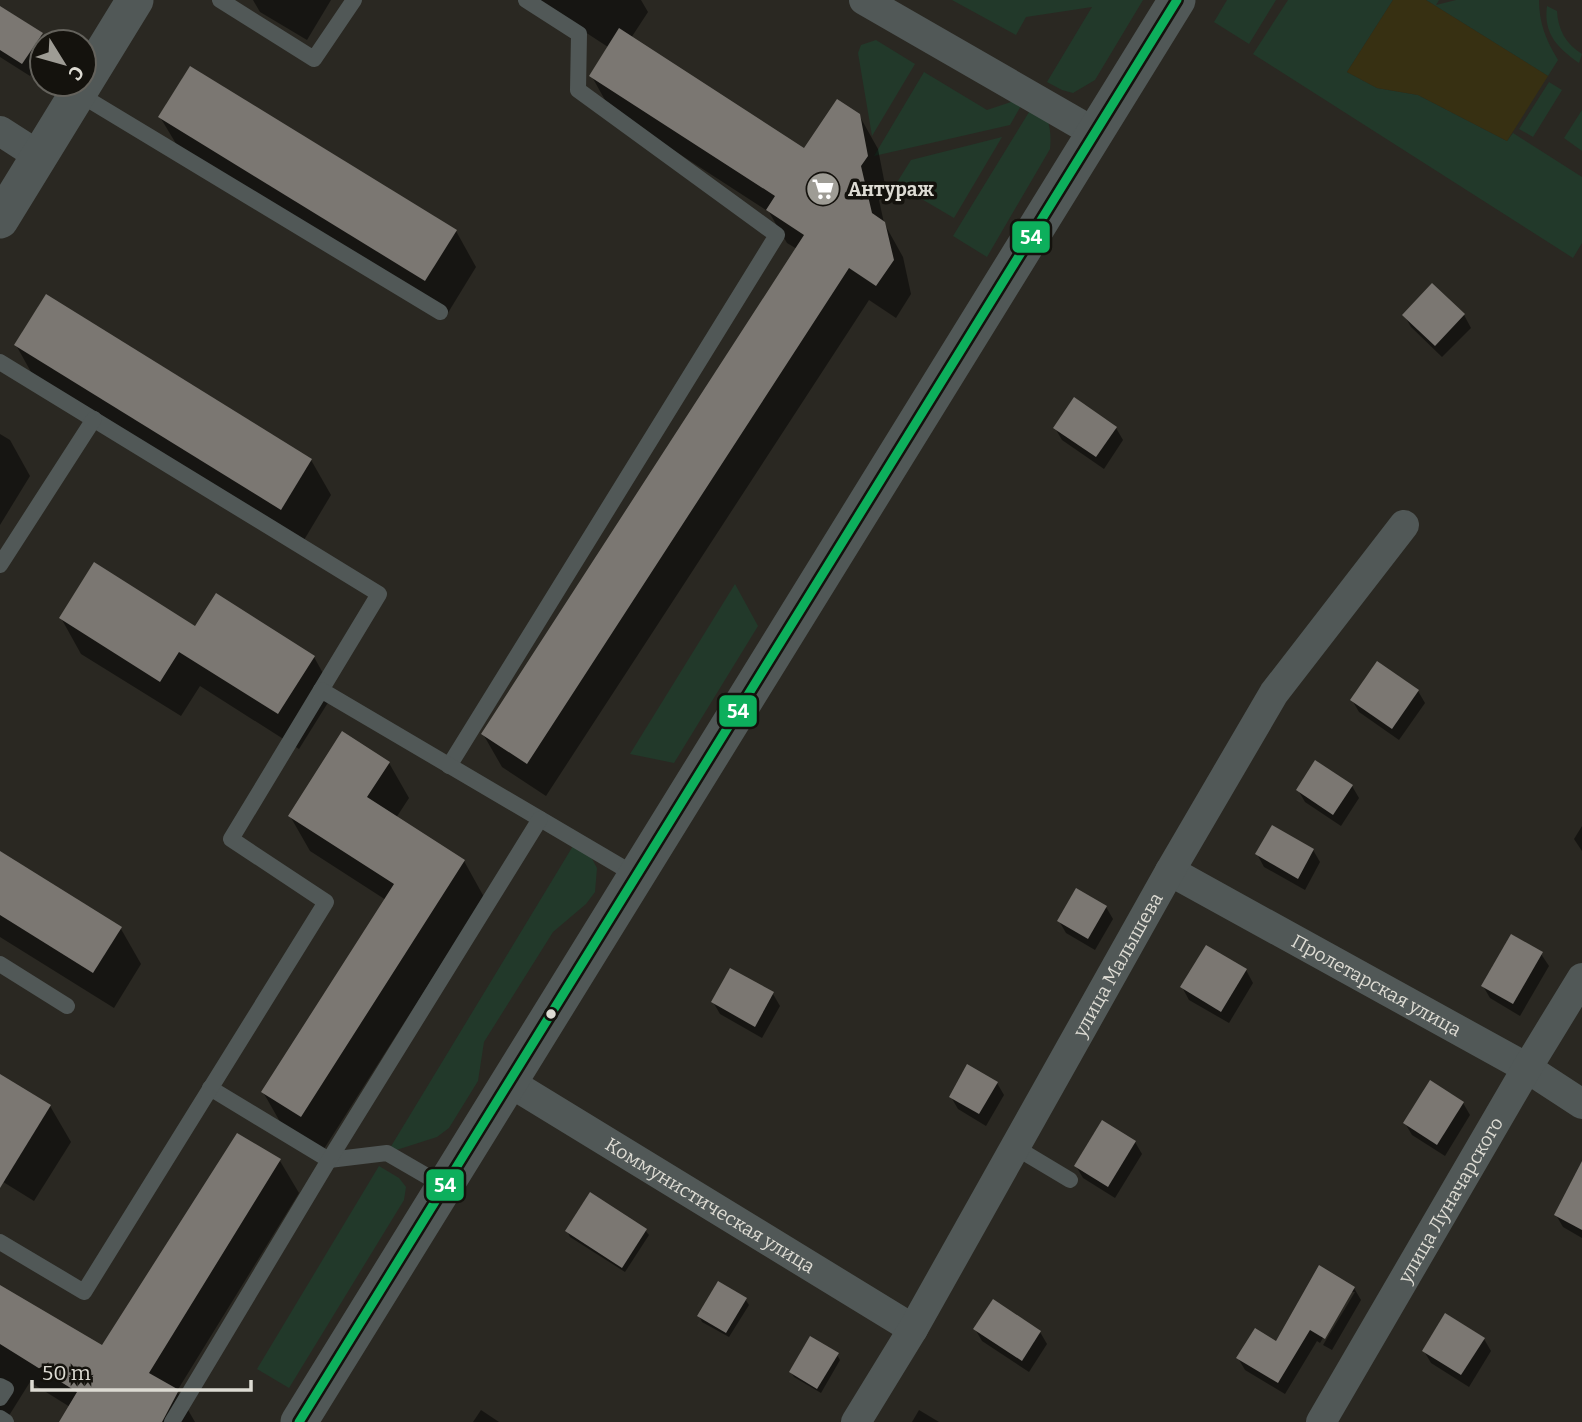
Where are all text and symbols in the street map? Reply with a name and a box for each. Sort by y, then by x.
north arrow [28,28,98,98]
text: С [63,61,89,85]
supermarket icon: Антураж [804,170,842,208]
place label: Антураж [848,178,935,201]
line badge: 54 [1011,220,1051,254]
text: 54 [1020,226,1042,249]
line badge: 54 [718,694,758,728]
text: 54 [727,700,749,723]
street label: улица Малышева [1067,888,1167,1042]
street label: Пролетарская улица [1288,929,1466,1041]
unlabelled marker [544,1007,558,1021]
street label: улица Луначарского [1392,1113,1508,1288]
street label: Коммунистическая улица [601,1132,820,1278]
line badge: 54 [425,1168,465,1202]
text: 54 [434,1174,456,1197]
scale bar [32,1348,250,1392]
text: 50 m [42,1360,91,1386]

